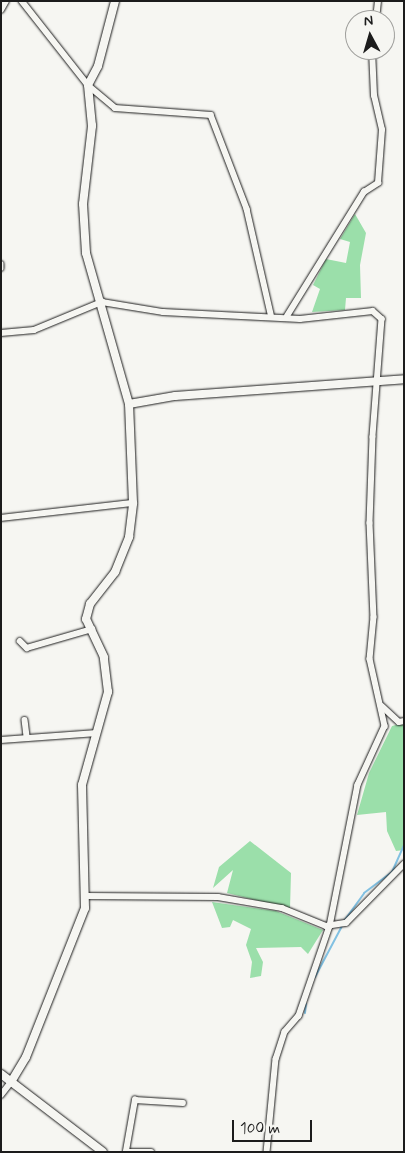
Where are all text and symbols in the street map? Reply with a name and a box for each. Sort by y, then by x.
north arrow [345,10,395,60]
text: N [363,12,374,31]
scale bar [235,1110,315,1142]
text: 100 m [240,1119,280,1139]

